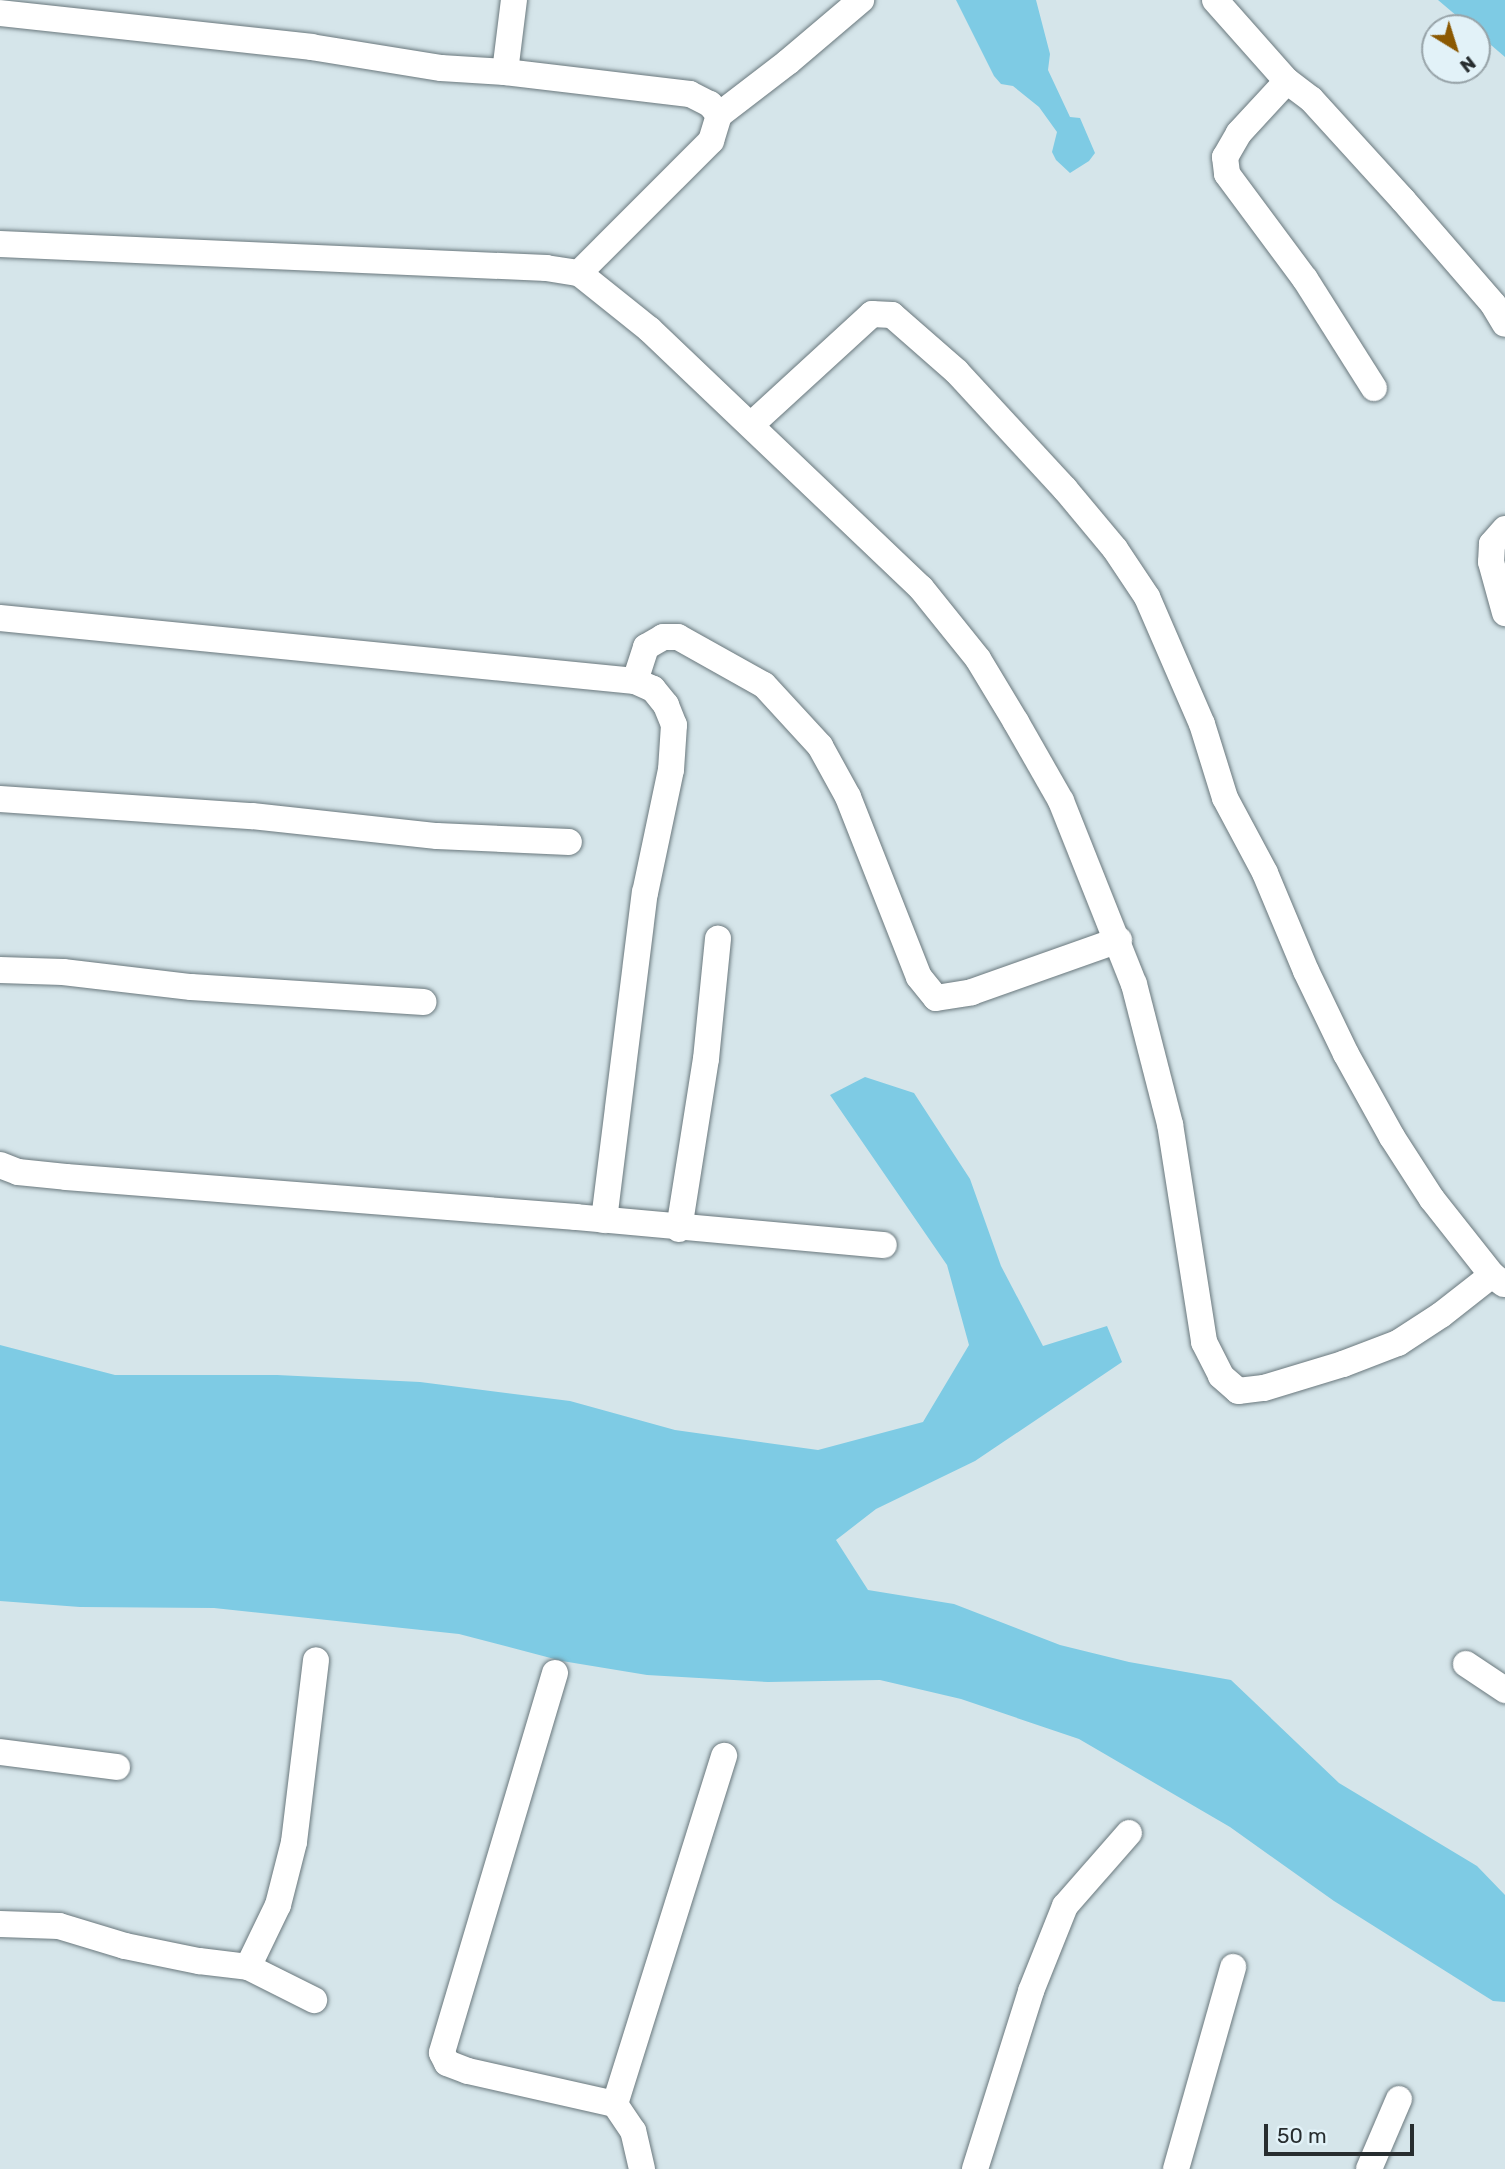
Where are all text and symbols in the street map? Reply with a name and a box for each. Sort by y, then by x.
north arrow [1421,14,1491,84]
text: N [1456,51,1480,78]
scale bar [1267,2110,1418,2154]
text: 50 m [1277,2123,1327,2148]

